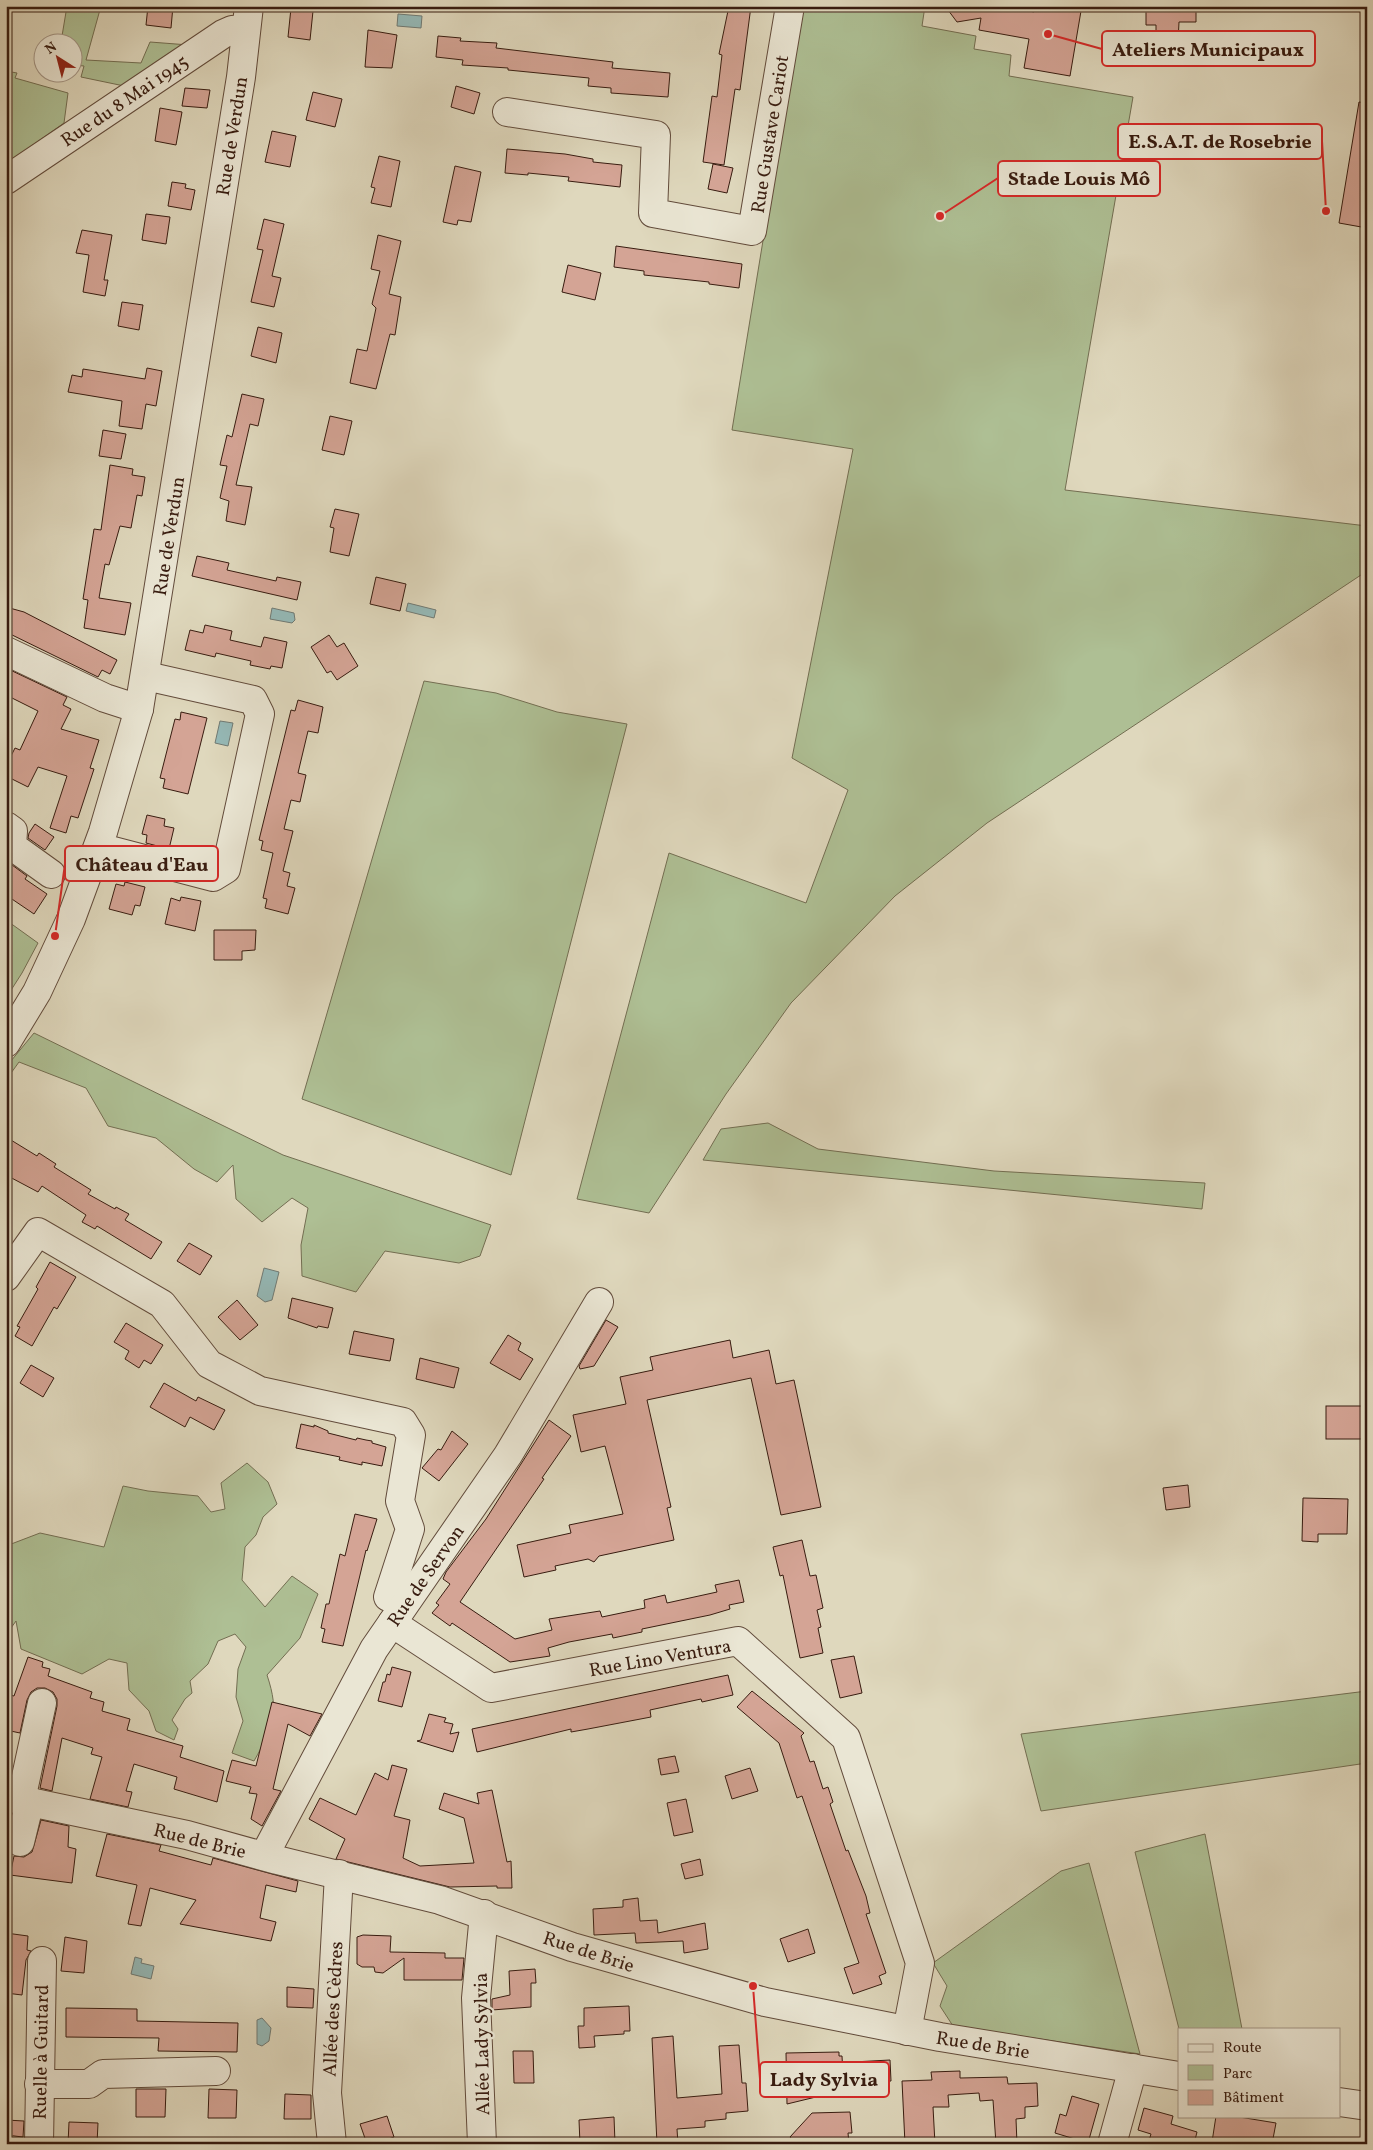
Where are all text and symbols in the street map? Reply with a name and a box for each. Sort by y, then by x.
callout: Ateliers Municipaux [1102,31,1315,66]
north arrow [32,32,82,82]
text: Ateliers Municipaux [1112,37,1304,65]
text: N [42,38,61,59]
street label: Rue du 8 Mai 1945 [56,49,194,154]
street label: Rue Gustave Cariot [746,53,796,215]
street label: Rue de Verdun [211,75,255,198]
callout: E.S.A.T. de Rosebrie [1118,124,1322,159]
text: E.S.A.T. de Rosebrie [1128,129,1312,157]
callout: Stade Louis Mô [998,161,1160,196]
text: Stade Louis Mô [1008,166,1150,194]
street label: Rue de Verdun [148,475,192,598]
callout: Château d'Eau [65,846,218,881]
text: Château d'Eau [75,852,209,880]
street label: Rue de Servon [382,1520,471,1632]
street label: Rue Lino Ventura [587,1634,733,1684]
street label: Rue de Brie [150,1818,249,1866]
street label: Rue de Brie [539,1926,637,1980]
street label: Allée des Cèdres [317,1941,351,2077]
street label: Allée Lady Sylvia [469,1972,497,2115]
street label: Ruelle à Guitard [28,1984,56,2120]
street label: Rue de Brie [934,2026,1031,2066]
legend [1178,2028,1340,2118]
text: Route [1223,2038,1262,2059]
callout: Lady Sylvia [760,2062,889,2097]
text: Parc [1223,2064,1252,2085]
text: Lady Sylvia [770,2067,878,2095]
text: Bâtiment [1223,2088,1284,2109]

